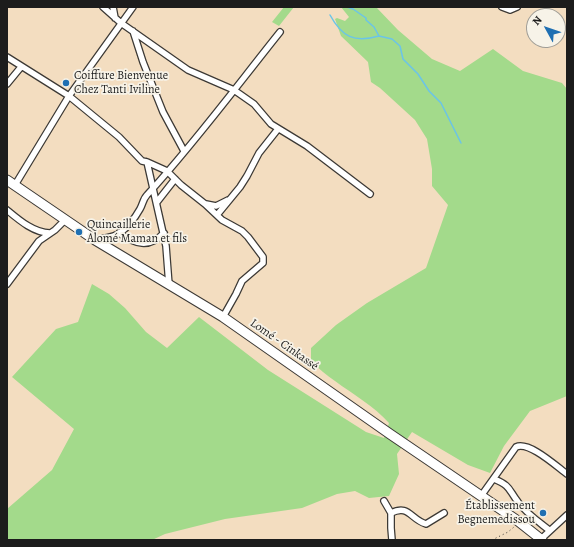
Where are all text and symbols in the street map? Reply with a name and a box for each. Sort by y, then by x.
north arrow [526,8,566,48]
text: N [529,13,546,29]
place label: Coiffure Bienvenue Chez Tanti Iviline [74,69,168,97]
marker: Coiffure Bienvenue Chez Tanti Iviline [61,78,71,88]
place label: Quincaillerie Alomé Maman et fils [87,218,187,246]
marker: Quincaillerie Alomé Maman et fils [74,227,84,237]
street label: Lomé - Cinkassé [247,316,321,374]
place label: Établissement Begnemedissou [457,499,535,527]
marker: Établissement Begnemedissou [538,508,548,518]

